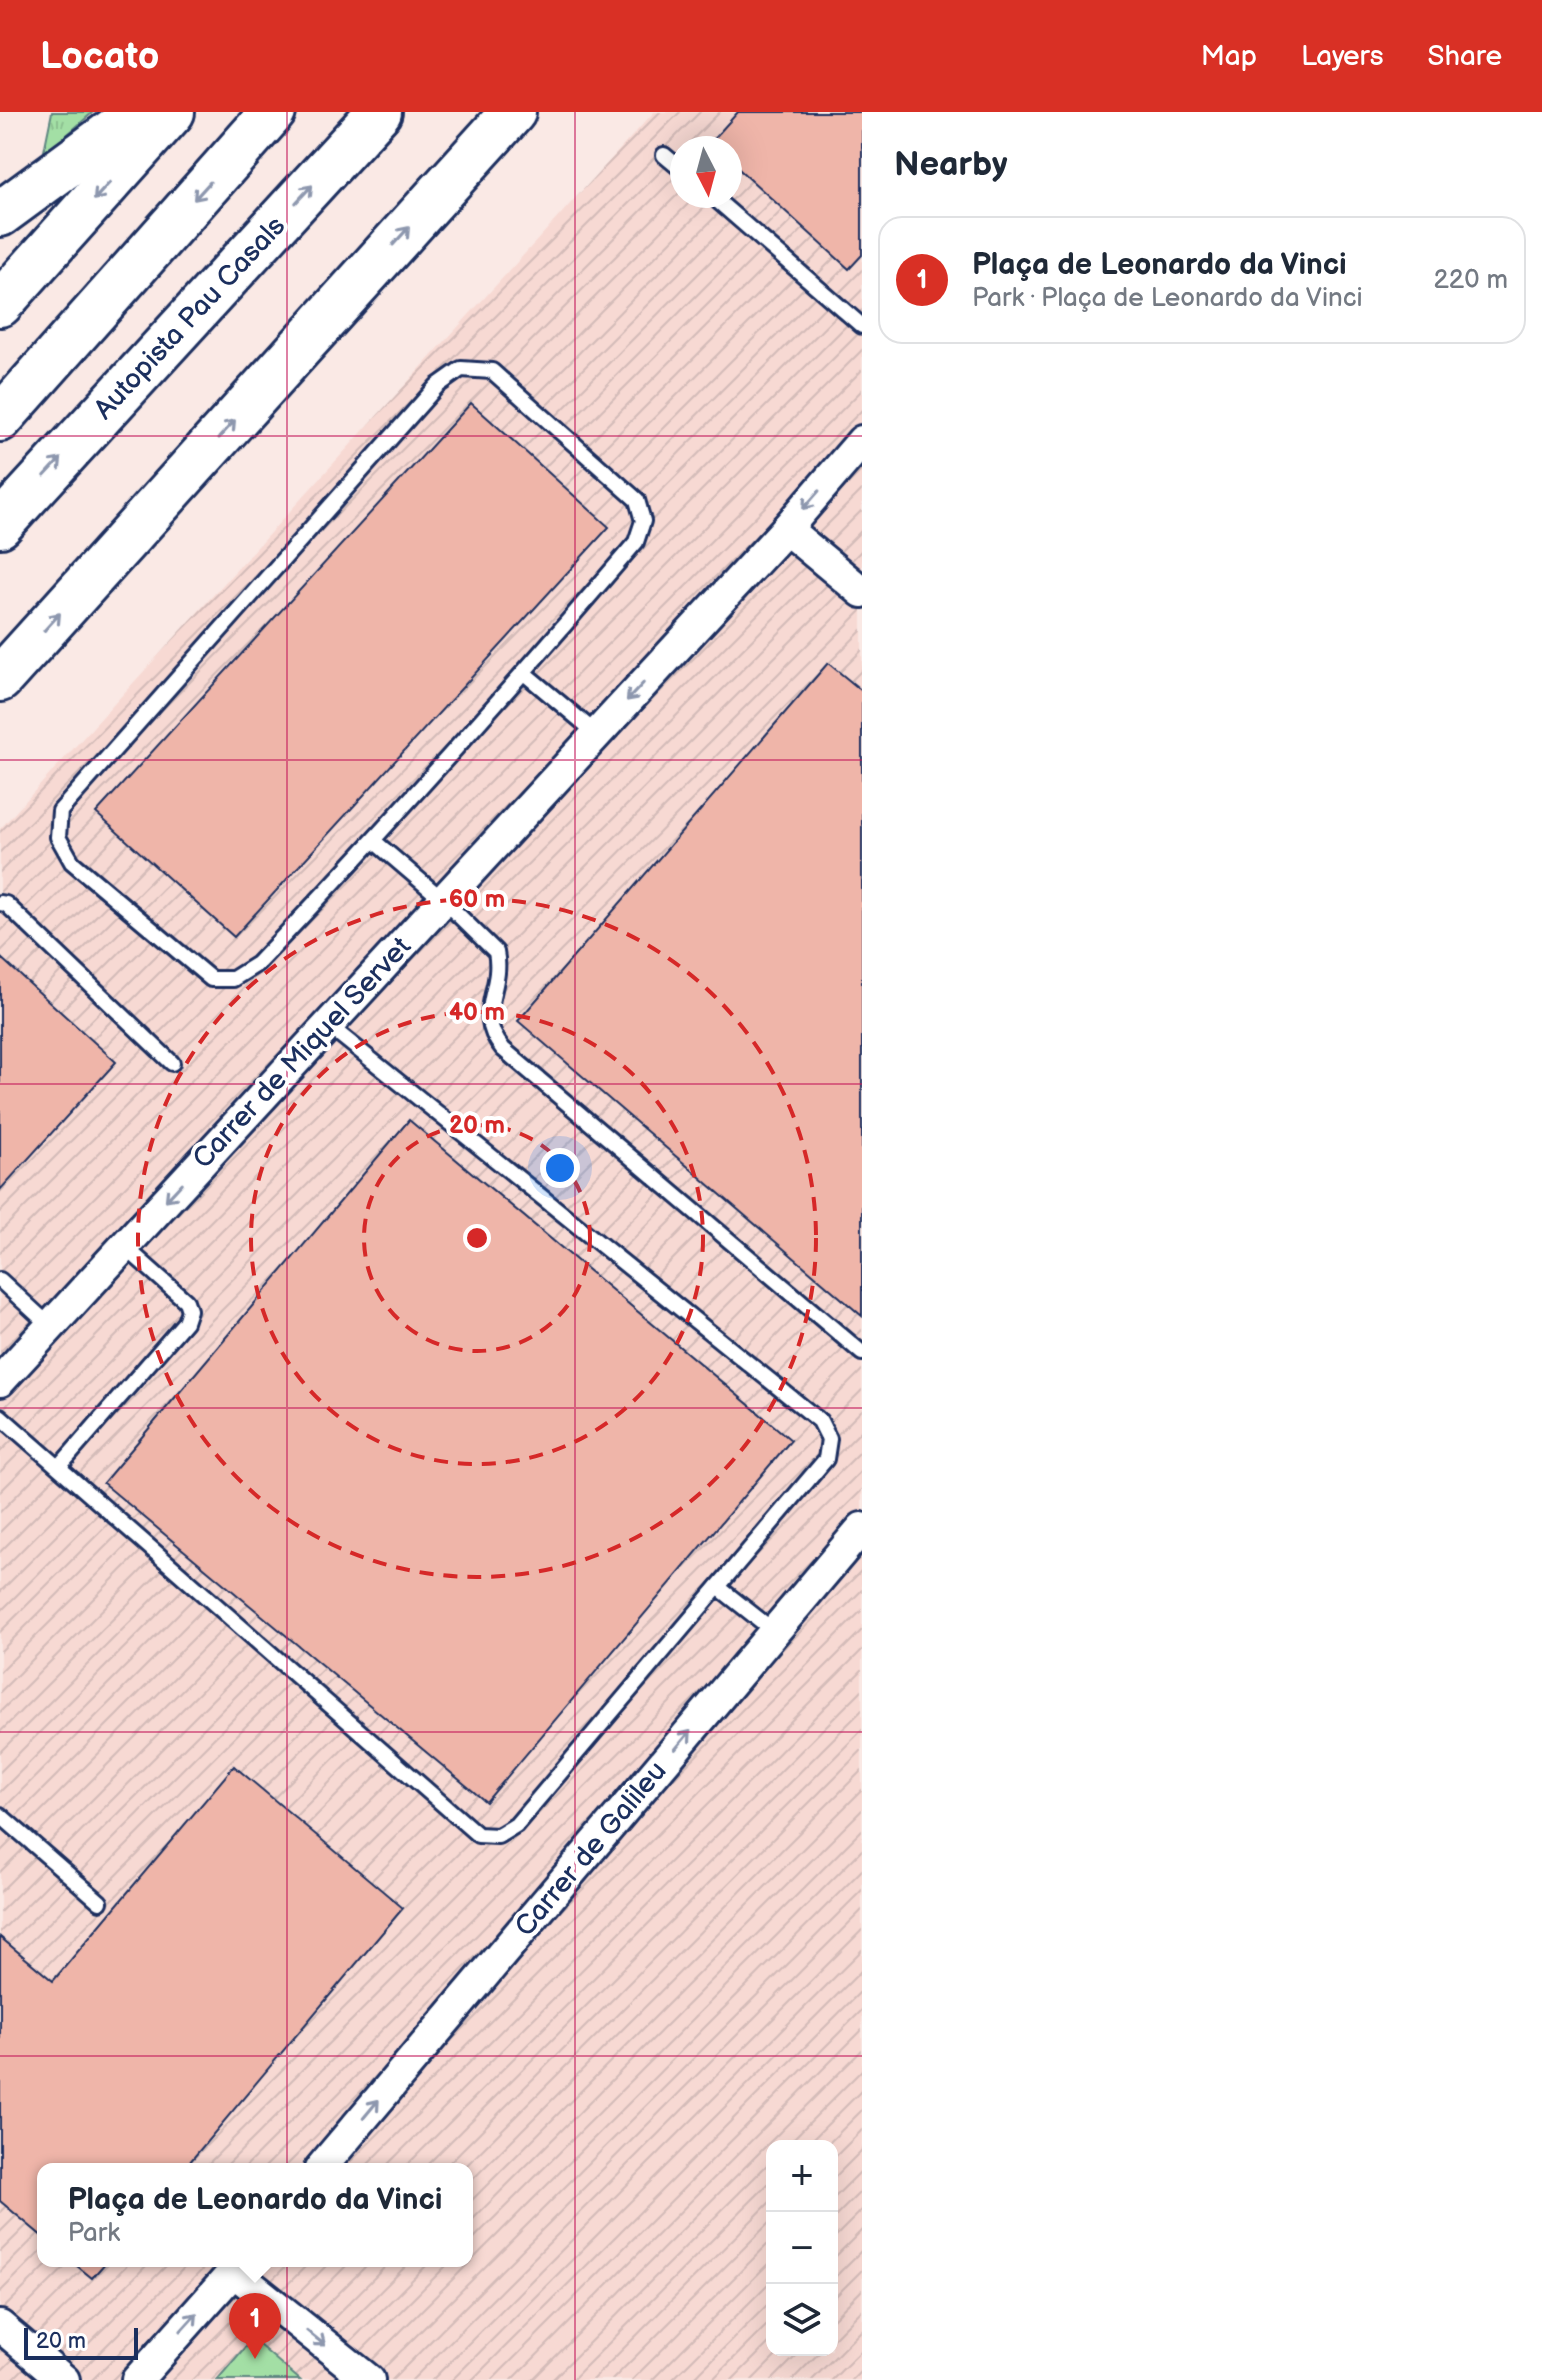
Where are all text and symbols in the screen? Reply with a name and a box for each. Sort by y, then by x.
text: Locato [40,34,159,79]
text: Map [1201,40,1257,73]
text: Layers [1301,40,1384,73]
text: Share [1428,40,1502,73]
north arrow [670,136,742,208]
text: Nearby [894,144,1008,185]
one-way arrow [92,181,111,201]
one-way arrow [194,181,212,201]
one-way arrow [295,184,313,204]
street label: Autopista Pau Casals [88,210,293,426]
one-way arrow [391,226,409,246]
text: Plaça de Leonardo da Vinci [972,247,1347,283]
text: 1 [917,265,927,296]
text: 220 m [1434,265,1508,296]
text: Park · Plaça de Leonardo da Vinci [972,283,1363,314]
one-way arrow [217,419,235,439]
one-way arrow [43,458,61,478]
one-way arrow [802,489,820,509]
one-way arrow [43,612,61,632]
one-way arrow [627,681,645,701]
text: 60 m [449,885,505,914]
street label: Carrer de Miquel Servet [186,930,418,1176]
text: 40 m [449,998,505,1027]
text: 20 m [449,1111,505,1140]
your location [540,1148,580,1188]
one-way arrow [166,1181,184,1201]
centre of rings [463,1224,491,1252]
one-way arrow [674,1730,692,1751]
street label: Carrer de Galileu [508,1755,674,1943]
one-way arrow [362,2100,380,2120]
map controls [766,2140,838,2356]
button: + [766,2140,838,2212]
popup [37,2163,473,2267]
text: Plaça de Leonardo da Vinci [68,2182,442,2218]
button: − [766,2212,838,2284]
text: Park [68,2218,120,2249]
button: layers [766,2284,838,2356]
pin: 1 [229,2293,281,2359]
one-way arrow [180,2312,198,2332]
scale bar [24,2324,138,2360]
text: 20 m [36,2328,86,2355]
one-way arrow [305,2329,326,2347]

